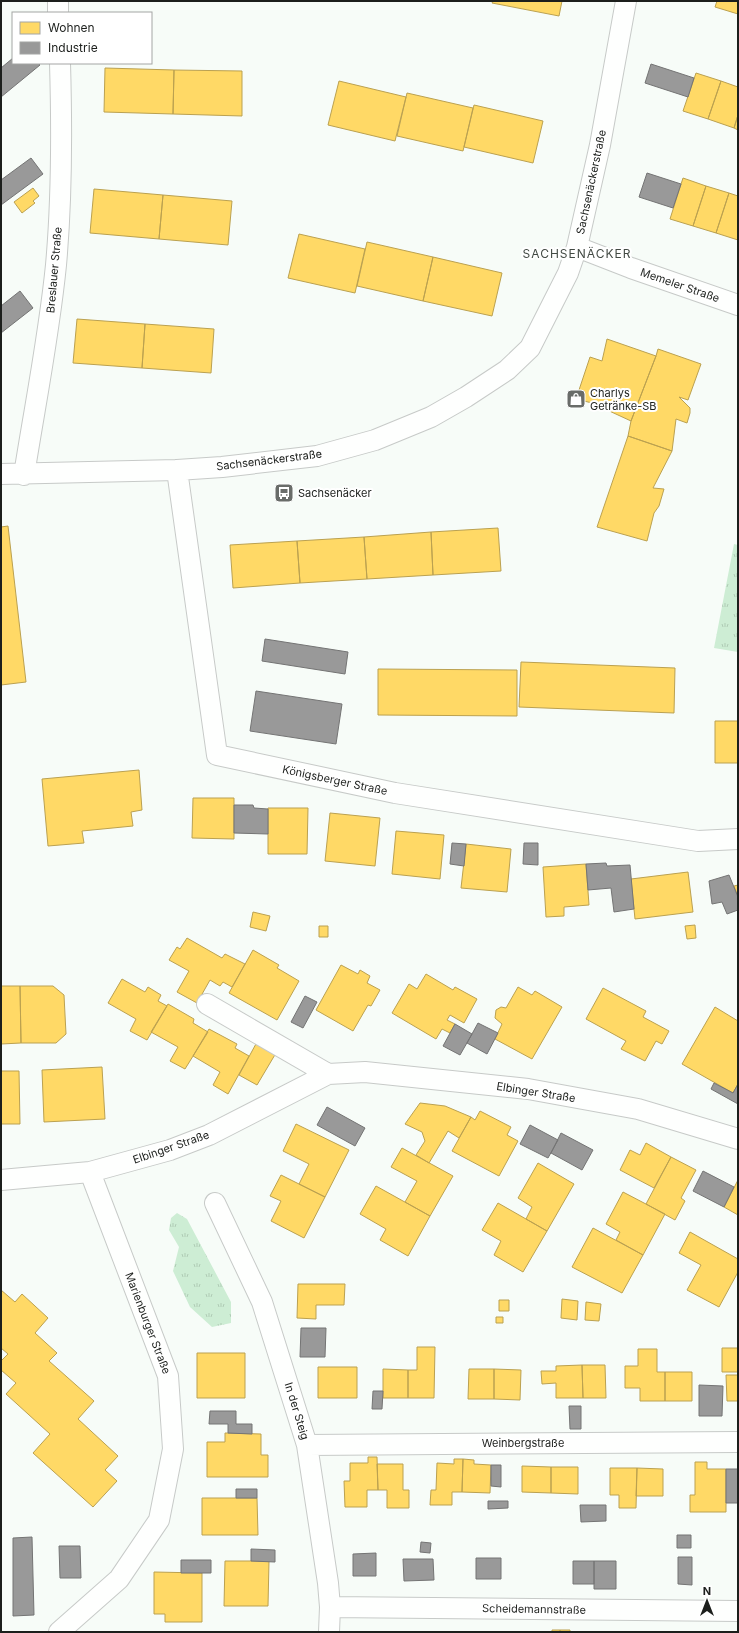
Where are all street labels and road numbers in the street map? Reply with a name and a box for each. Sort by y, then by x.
street label: Sachsenäckerstraße [573,128,609,236]
street label: Breslauer Straße [43,226,65,314]
street label: Memeler Straße [639,265,721,305]
street label: Sachsenäckerstraße [215,447,323,473]
street label: Königsberger Straße [281,762,389,798]
street label: Elbinger Straße [496,1079,576,1105]
street label: Elbinger Straße [131,1127,211,1167]
street label: Marienburger Straße [122,1270,174,1376]
street label: In der Steig [282,1381,312,1441]
street label: Weinbergstraße [482,1436,564,1450]
street label: Scheidemannstraße [482,1601,586,1617]

